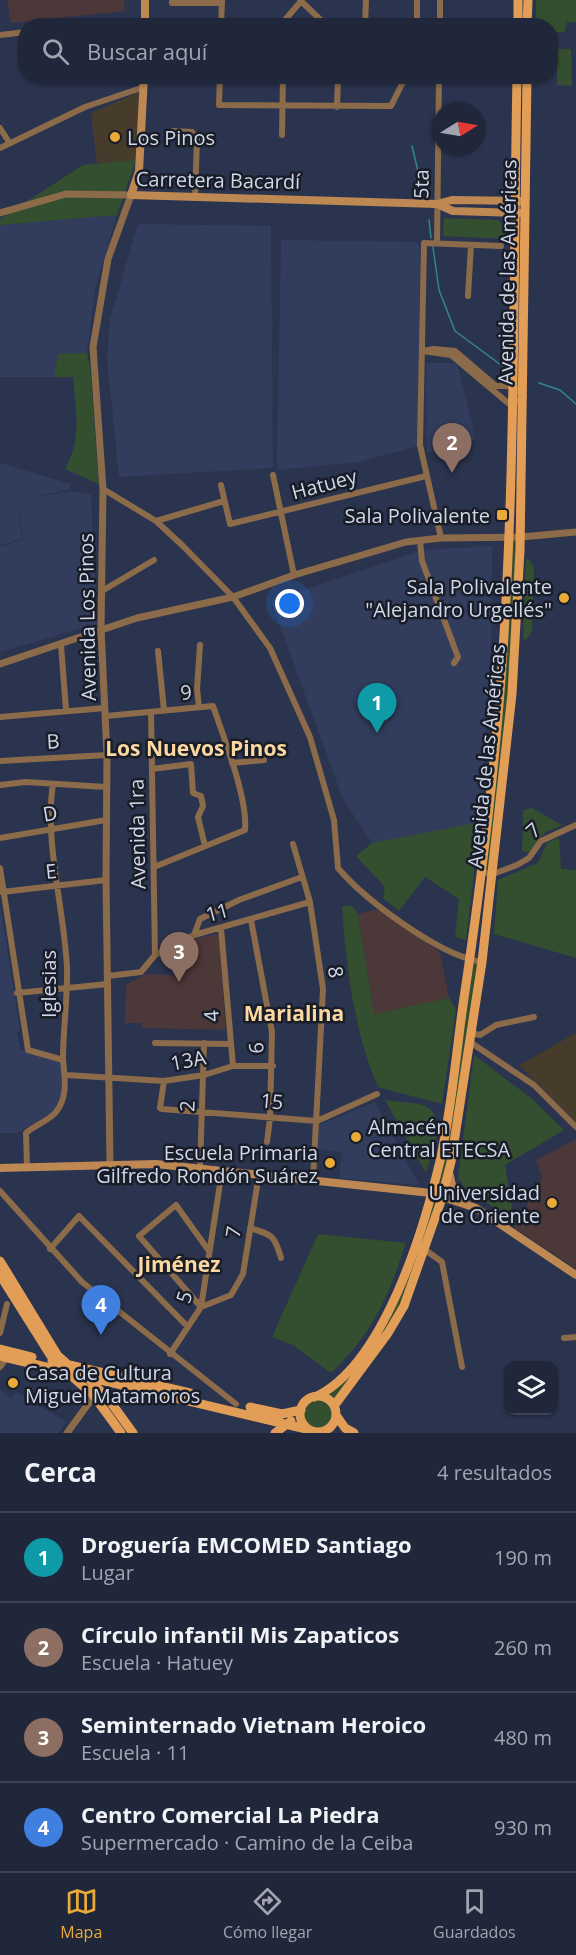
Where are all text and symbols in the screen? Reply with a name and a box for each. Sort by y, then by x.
search box [18,18,558,84]
icon: search [39,35,72,68]
text: Buscar aquí [87,36,207,66]
north arrow [432,102,486,156]
place label: Los Pinos [127,124,215,151]
marker: Los Pinos [108,130,122,144]
street label: Avenida de las Américas [492,159,522,385]
street label: Carretera Bacardí [136,165,301,195]
street label: 5ta [407,169,435,199]
pin: 2 [432,424,472,473]
street label: Hatuey [288,462,361,506]
place label: Sala Polivalente [344,502,490,529]
marker: Sala Polivalente [495,508,509,522]
street label: Avenida Los Pinos [72,533,102,701]
place label: Sala Polivalente "Alejandro Urgellés" [365,573,552,623]
your location [275,589,304,618]
marker: Sala Polivalente "Alejandro Urgellés" [557,591,571,605]
street label: Avenida de las Américas [461,643,511,869]
street label: 9 [179,678,193,706]
pin: 1 [358,684,397,733]
street label: B [46,727,60,755]
district label: Los Nuevos Pinos [105,734,287,762]
street label: Avenida 1ra [123,779,151,889]
street label: D [41,798,59,828]
street label: 7 [520,816,546,844]
street label: E [44,857,58,885]
street label: 11 [202,896,232,928]
pin: 3 [160,932,198,982]
street label: Iglesias [35,950,62,1018]
street label: 8 [322,964,350,980]
district label: Marialina [244,999,344,1027]
street label: 4 [197,1009,225,1023]
street label: 6 [242,1042,270,1054]
street label: 13A [168,1043,208,1077]
street label: 15 [259,1087,285,1115]
street label: 2 [173,1100,201,1112]
place label: Almacén Central ETECSA [368,1113,511,1163]
marker: Almacén Central ETECSA [349,1130,363,1144]
place label: Escuela Primaria Gilfredo Rondón Suárez [96,1139,318,1189]
marker: Escuela Primaria Gilfredo Rondón Suárez [323,1156,337,1170]
place label: Universidad de Oriente [429,1179,540,1229]
marker: Universidad de Oriente [545,1196,559,1210]
street label: 7 [219,1224,247,1240]
district label: Jiménez [136,1250,220,1278]
pin: 4 [82,1286,120,1335]
street label: 5 [169,1287,199,1307]
place label: Casa de Cultura Miguel Matamoros [25,1359,200,1409]
map controls [504,1361,558,1415]
button: layers [504,1361,558,1415]
marker: Casa de Cultura Miguel Matamoros [6,1376,20,1390]
text: Cerca [24,1454,97,1490]
text: 4 resultados [437,1459,552,1486]
text: Droguería EMCOMED Santiago [81,1529,412,1559]
text: 1 [38,1544,49,1571]
text: 190 m [494,1544,552,1571]
text: Lugar [81,1559,134,1586]
text: Círculo infantil Mis Zapaticos [81,1619,399,1649]
text: 2 [38,1634,49,1661]
text: 260 m [494,1634,552,1661]
text: Escuela · Hatuey [81,1649,233,1676]
text: Seminternado Vietnam Heroico [81,1709,426,1739]
text: 3 [38,1724,49,1751]
text: 480 m [494,1724,552,1751]
text: Escuela · 11 [81,1739,189,1766]
text: Centro Comercial La Piedra [81,1799,379,1829]
text: 4 [38,1814,49,1841]
text: 930 m [494,1814,552,1841]
text: Supermercado · Camino de la Ceiba [81,1829,413,1856]
tab: Mapa [60,1885,102,1943]
tab: Cómo llegar [223,1885,312,1943]
tab: Guardados [433,1885,516,1943]

